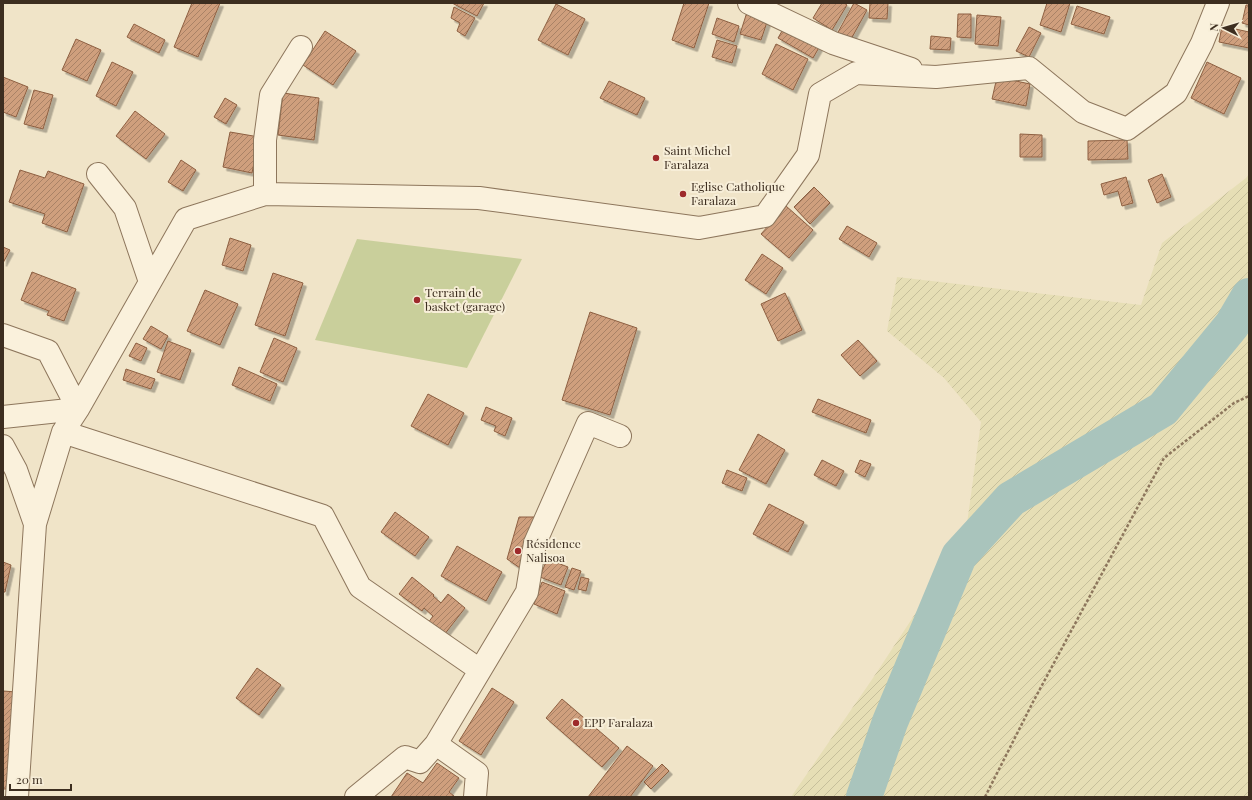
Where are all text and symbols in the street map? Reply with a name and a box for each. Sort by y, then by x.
north arrow [1204,8,1244,48]
text: N [1206,22,1221,32]
place label: Saint Michel Faralaza [664,142,731,172]
marker: Saint Michel Faralaza [651,153,661,163]
place label: Eglise Catholique Faralaza [691,178,785,208]
marker: Eglise Catholique Faralaza [678,189,688,199]
place label: Terrain de basket (garage) [425,284,505,314]
marker: Terrain de basket (garage) [412,295,422,305]
place label: Résidence Nalisoa [526,535,581,565]
marker: Résidence Nalisoa [513,546,523,556]
place label: EPP Faralaza [584,714,653,730]
marker: EPP Faralaza [571,718,581,728]
scale bar [10,766,71,792]
text: 20 m [16,771,43,787]

